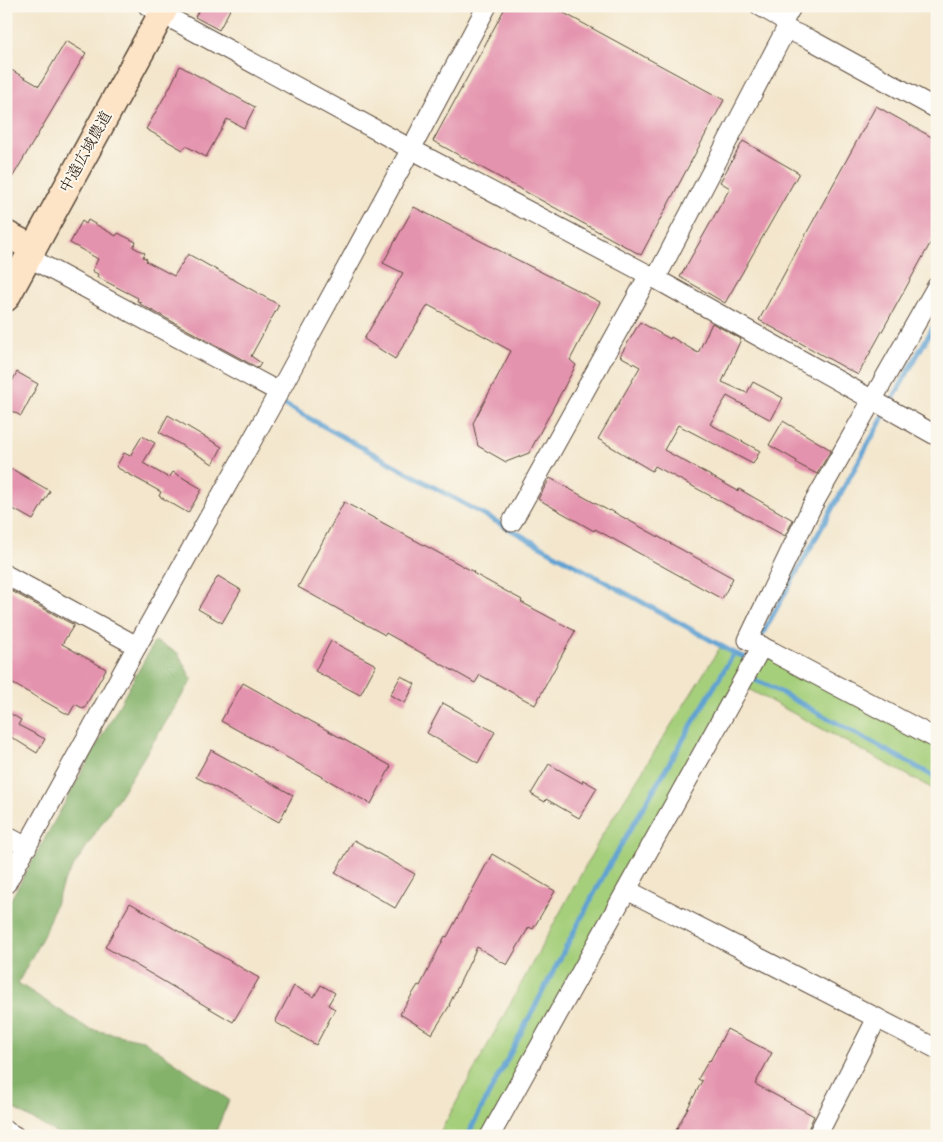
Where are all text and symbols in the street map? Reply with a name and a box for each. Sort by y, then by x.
street label: 中遠広域農道 [56,108,116,196]

